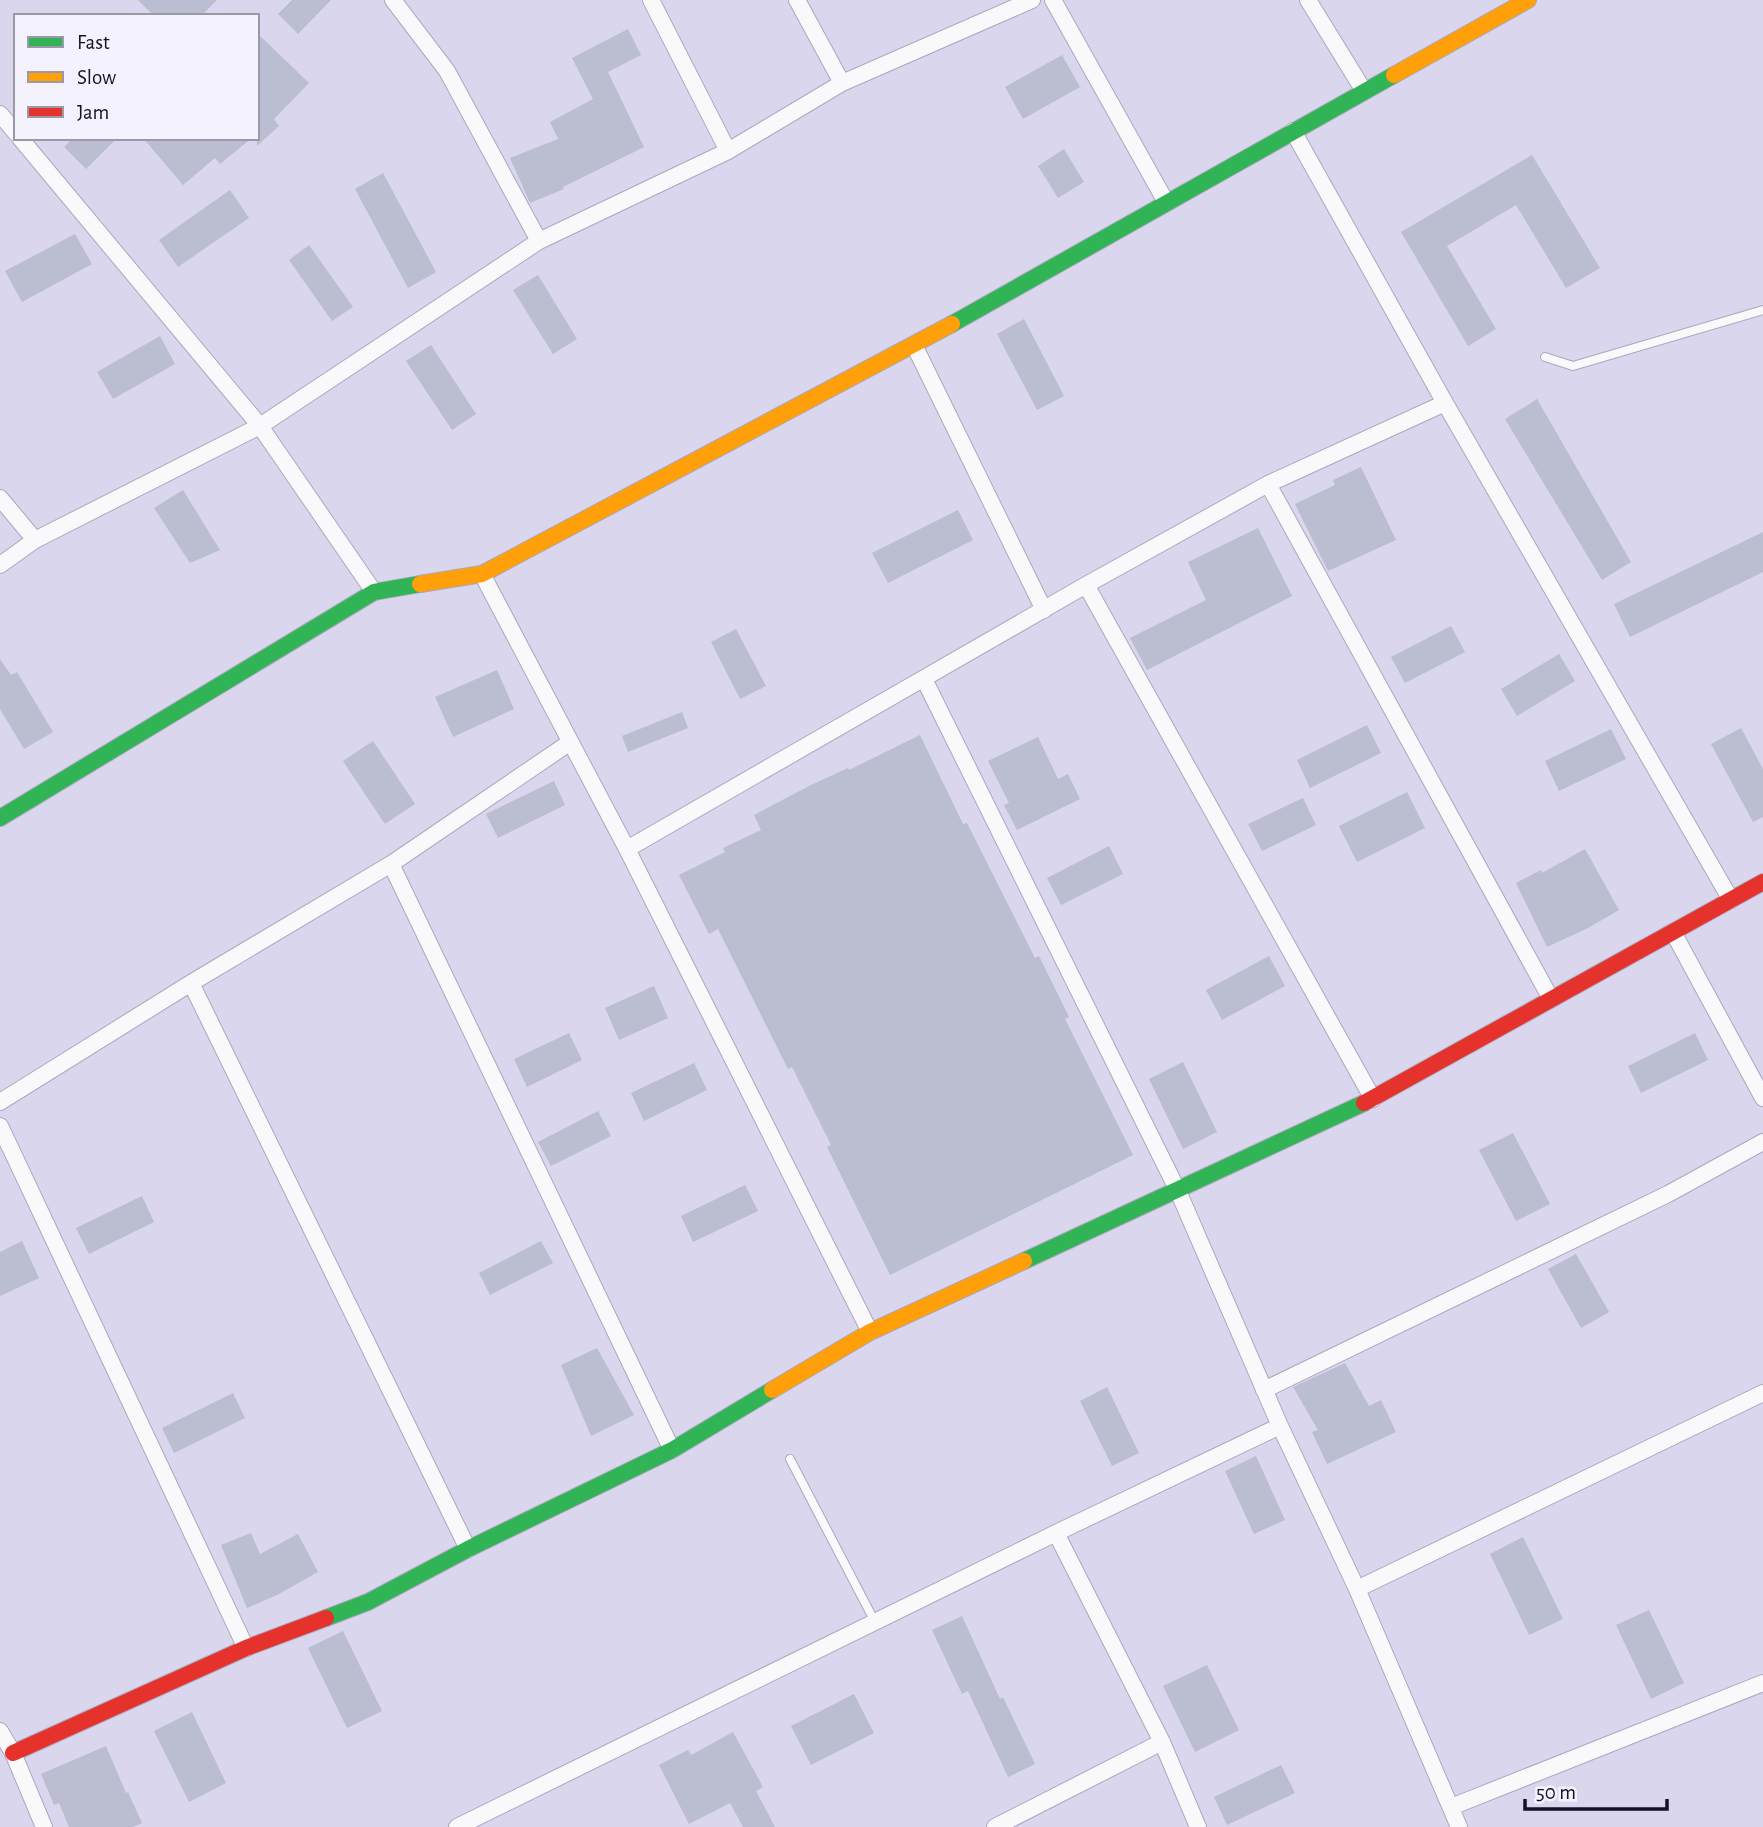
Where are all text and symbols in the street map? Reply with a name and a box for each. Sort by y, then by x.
legend [14,14,259,140]
text: Fast [77,32,110,53]
text: Slow [77,67,116,88]
text: Jam [77,102,109,123]
scale bar [1525,1768,1667,1812]
text: 50 m [1536,1782,1576,1803]

